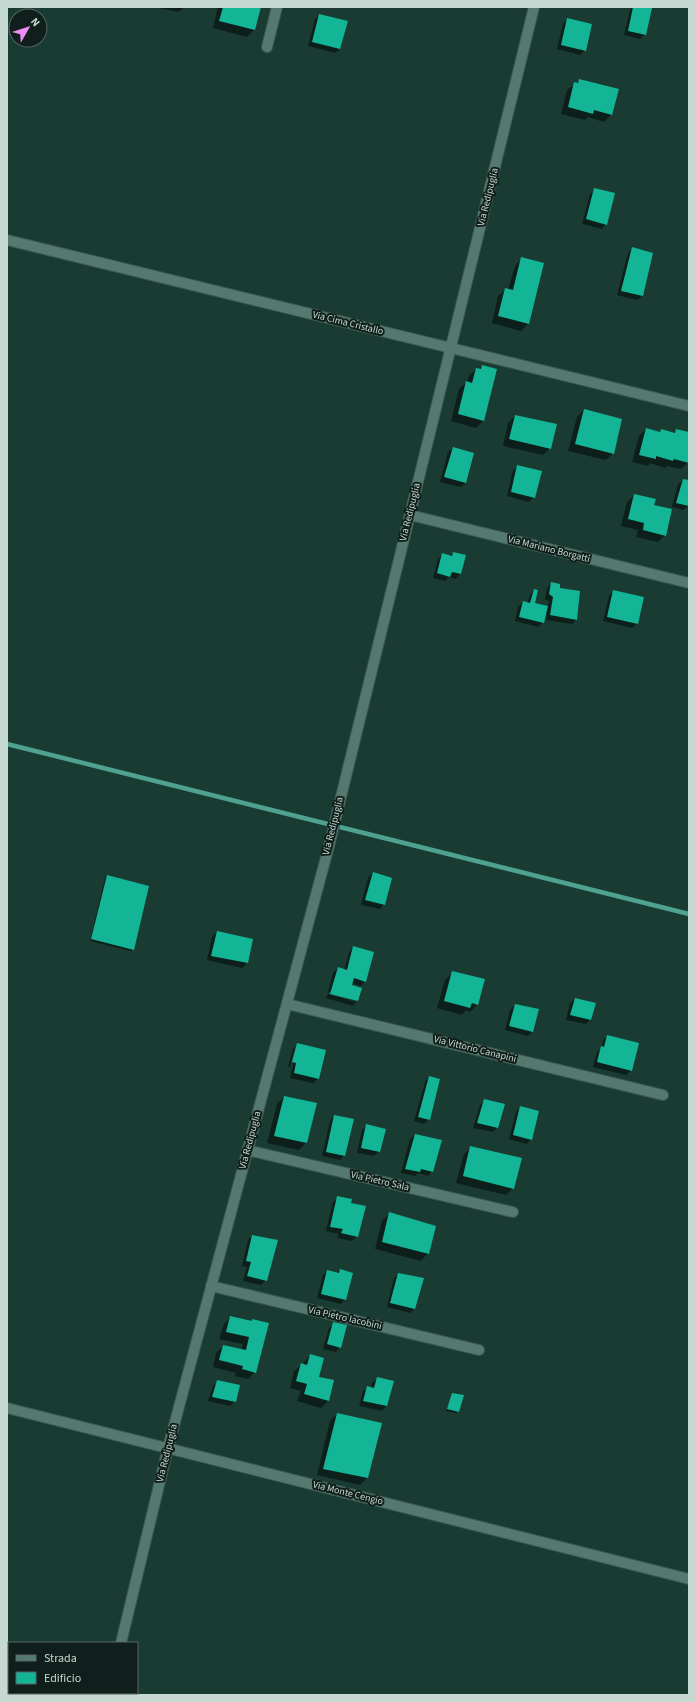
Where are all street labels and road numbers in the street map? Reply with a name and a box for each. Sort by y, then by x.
street label: Via Redipuglia [474,167,502,227]
street label: Via Cima Cristallo [311,307,385,339]
street label: Via Redipuglia [396,482,424,542]
street label: Via Mariano Borgatti [506,532,592,566]
street label: Via Redipuglia [319,796,347,856]
street label: Via Vittorio Canapini [432,1032,518,1066]
street label: Via Redipuglia [236,1110,264,1170]
street label: Via Pietro Sala [349,1167,411,1195]
street label: Via Pietro Iacobini [307,1303,383,1333]
street label: Via Redipuglia [153,1423,181,1483]
street label: Via Monte Cengio [311,1477,385,1509]

